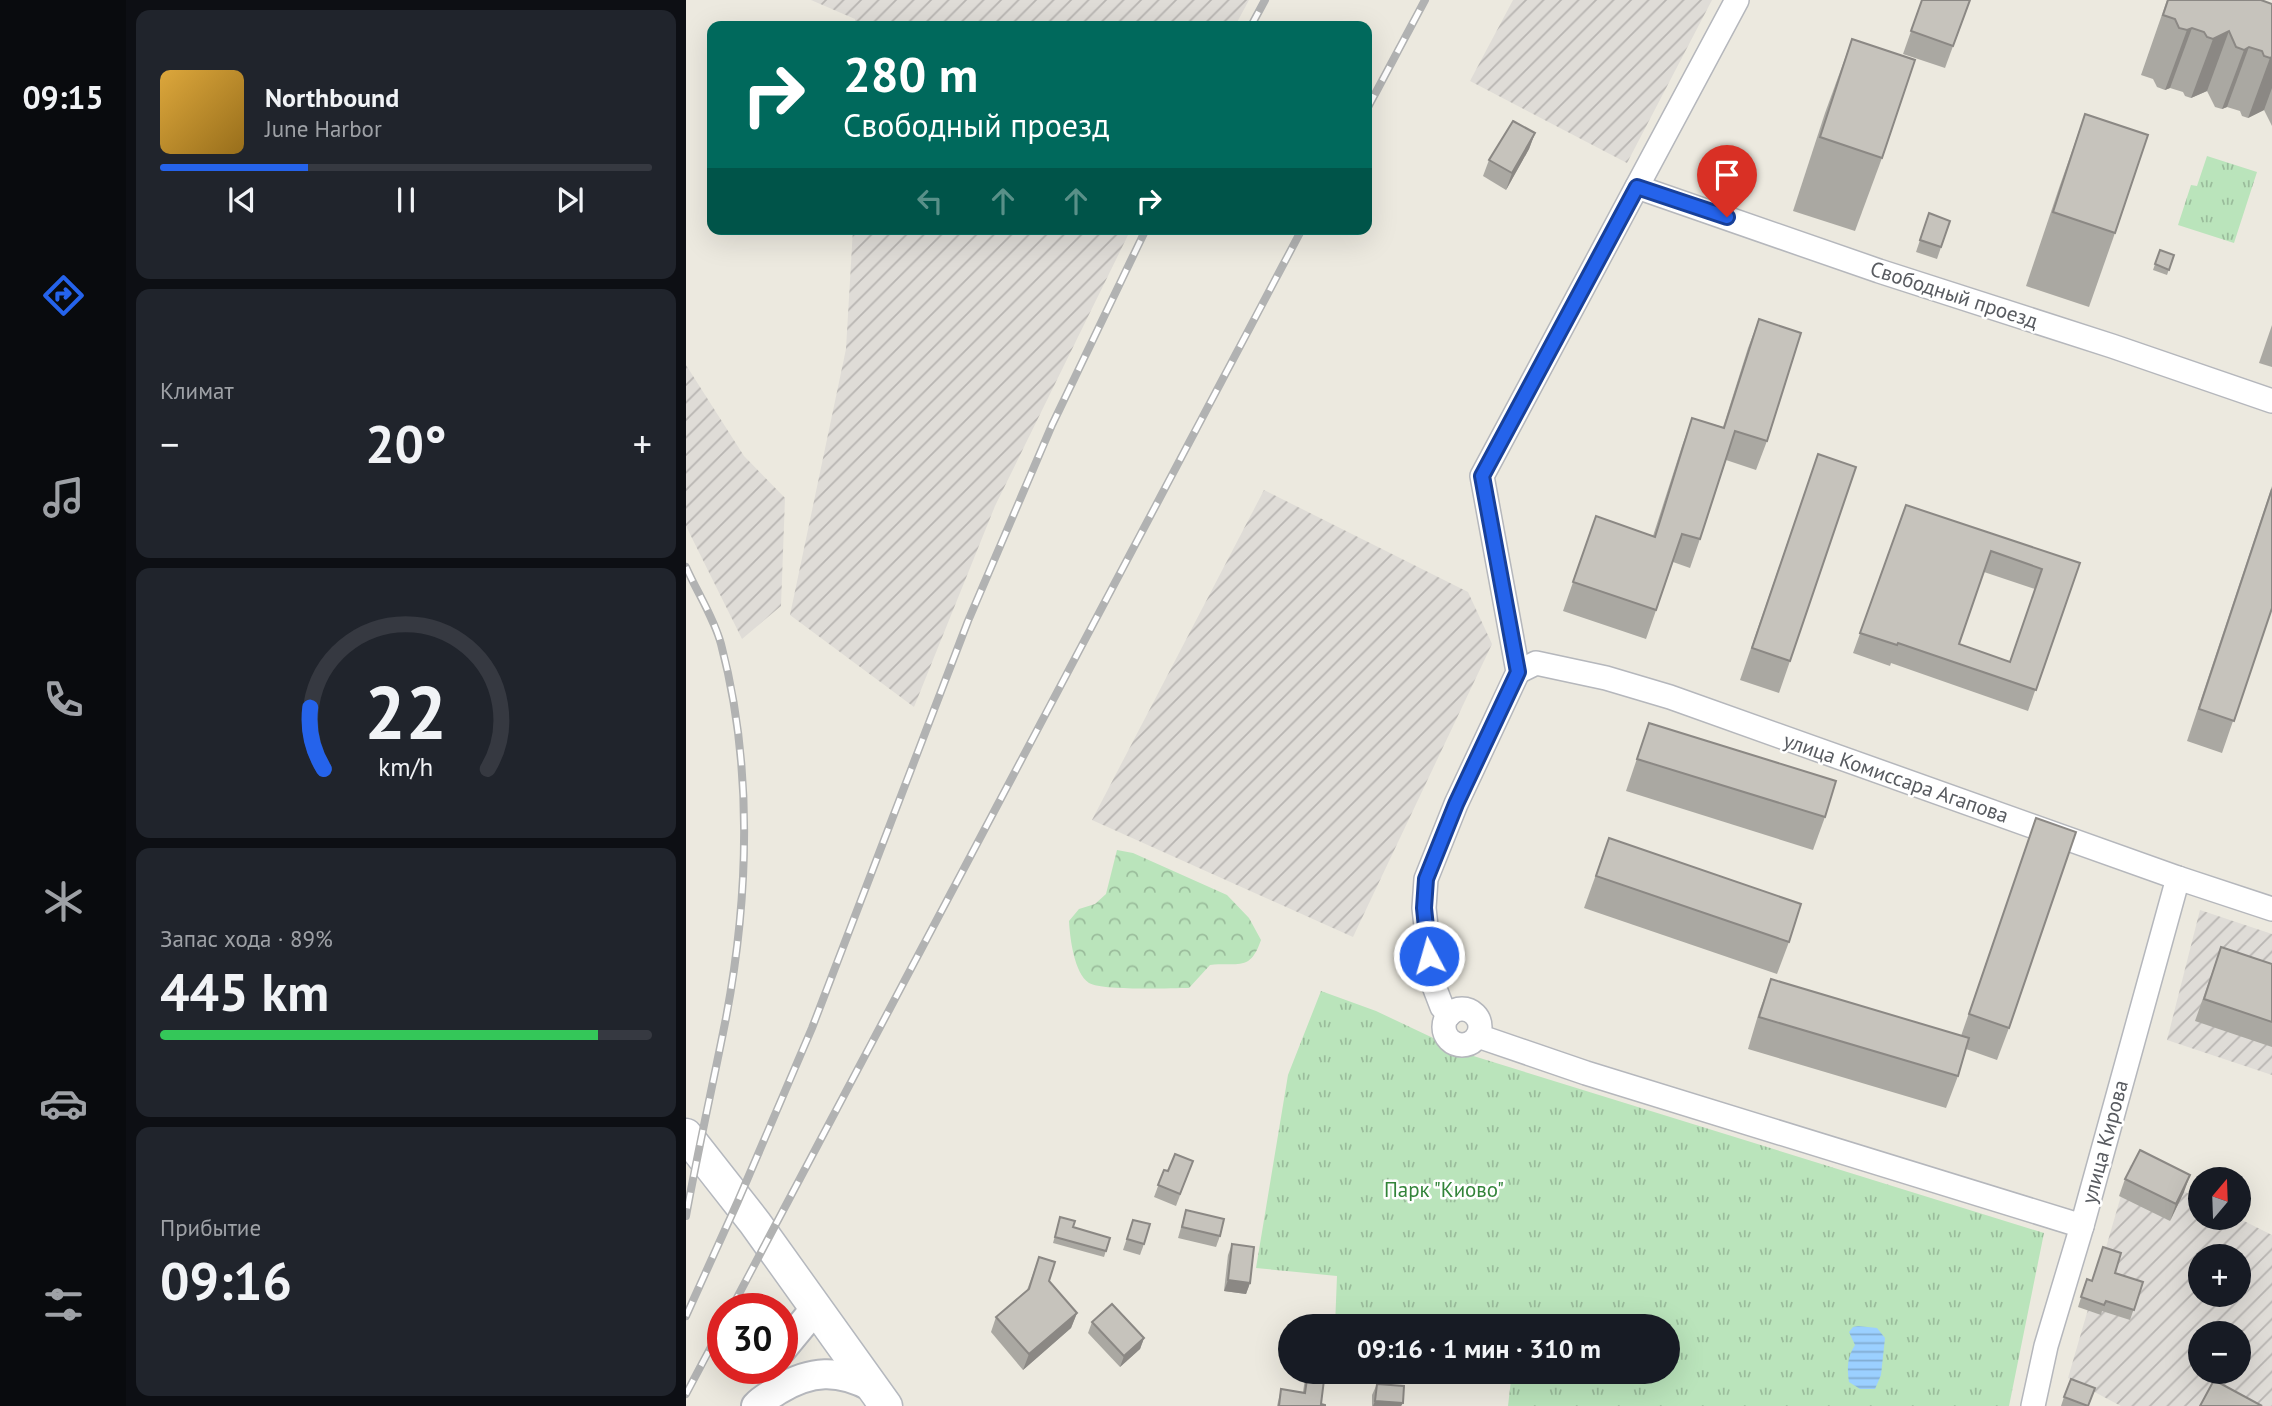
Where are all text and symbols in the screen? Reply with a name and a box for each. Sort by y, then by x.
text: 280 m [843,42,978,106]
icon: right [728,49,819,140]
text: 09:15 [22,76,104,118]
text: Northbound [265,81,399,114]
text: Свободный проезд [843,104,1110,146]
text: June Harbor [265,114,382,143]
pin [1697,145,1757,217]
icon: arrive [1708,156,1746,194]
icon: previous [223,181,261,219]
icon: pause [387,181,425,219]
icon: next [551,181,589,219]
icon: left [911,182,949,220]
icon: ahead [984,182,1022,220]
icon: ahead [1057,182,1095,220]
icon: right [1130,182,1168,220]
street label: Свободный проезд [1867,255,2041,334]
icon: directions [39,271,88,320]
text: Климат [160,376,234,405]
text: 20° [365,410,447,477]
text: − [160,419,179,468]
text: + [633,419,652,468]
icon: music [39,473,88,522]
text: 22 [365,665,447,759]
icon: phone [39,675,88,724]
street label: улица Комиссара Агапова [1780,726,2012,829]
text: km/h [379,751,433,783]
icon: climate [39,877,88,926]
position arrow [1392,919,1466,993]
text: Запас хода · 89% [160,924,333,953]
text: 445 km [160,958,329,1025]
street label: улица Кирова [2075,1077,2134,1207]
icon: car [39,1079,88,1128]
north arrow [2188,1167,2250,1230]
map controls [2188,1167,2251,1384]
park label: Парк "Киово" [1384,1176,1504,1203]
text: Прибытие [160,1213,261,1242]
button: + [2188,1244,2251,1307]
text: 09:16 [160,1247,292,1314]
icon: filters [39,1280,88,1329]
speed limit sign: 30 [707,1293,798,1384]
button: − [2188,1321,2251,1384]
text: 09:16 · 1 мин · 310 m [1357,1332,1601,1365]

